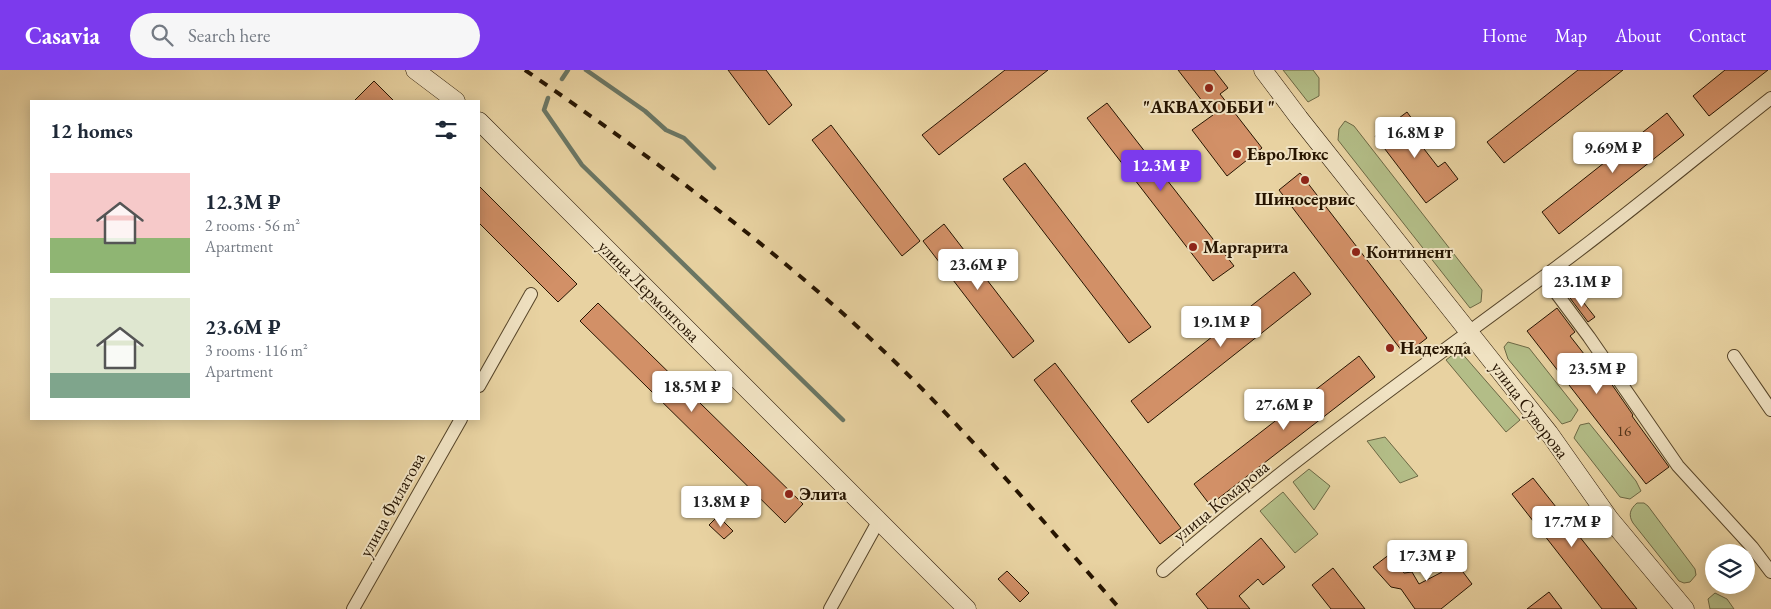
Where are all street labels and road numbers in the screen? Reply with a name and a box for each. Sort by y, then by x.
street label: улица Лермонтова [593,235,706,347]
street label: улица Суворова [1486,356,1575,464]
street label: улица Филатова [353,448,430,561]
street label: улица Комарова [1168,454,1274,546]

